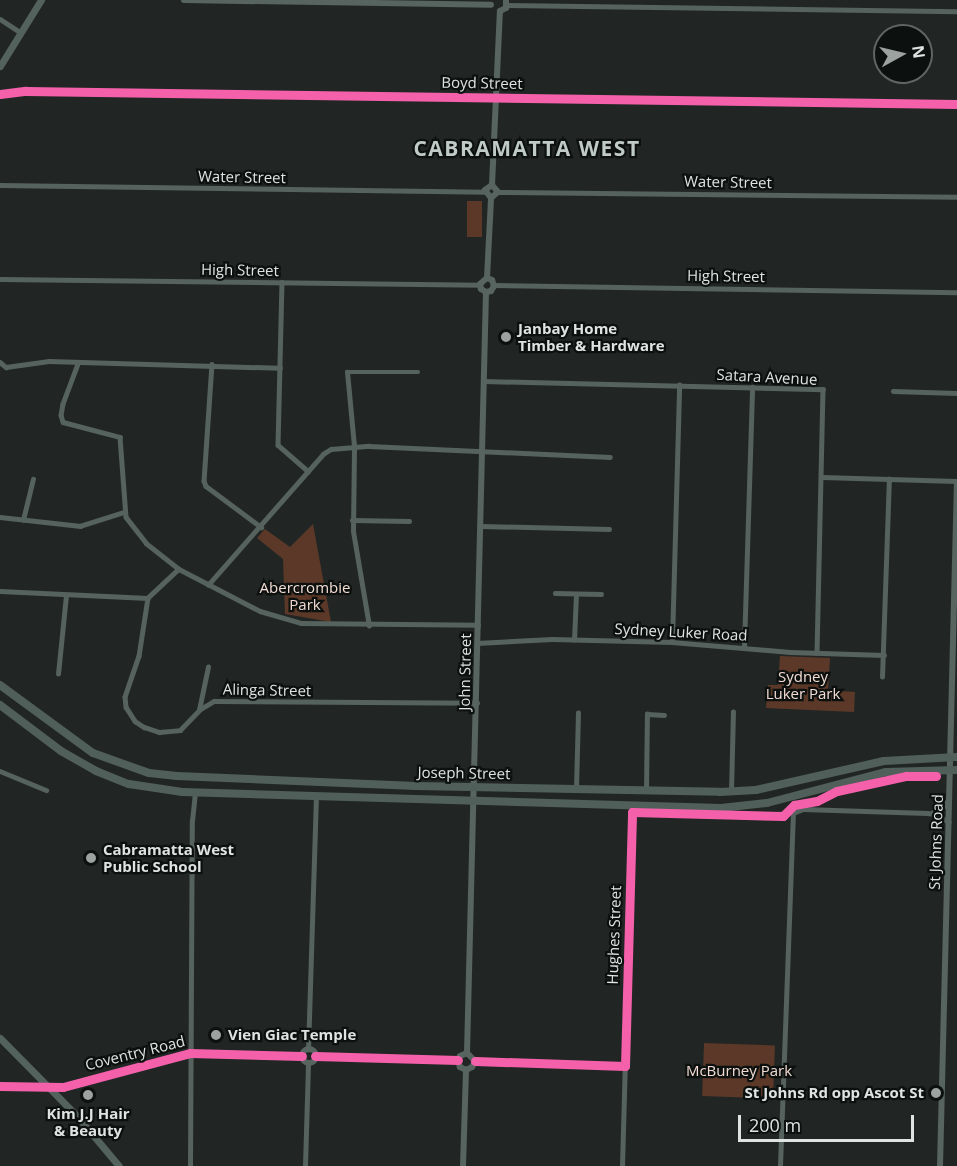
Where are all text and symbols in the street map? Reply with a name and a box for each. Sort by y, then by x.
north arrow [873,24,933,84]
text: N [907,44,931,60]
street label: Boyd Street [441,73,523,93]
district label: CABRAMATTA WEST [413,135,641,161]
street label: Water Street [198,167,286,187]
street label: Water Street [684,172,772,192]
street label: High Street [201,260,279,280]
street label: High Street [687,266,765,286]
place label: Janbay Home Timber & Hardware [518,319,665,354]
marker: Janbay Home Timber & Hardware [499,330,513,344]
street label: Satara Avenue [716,365,818,389]
park label: Abercrombie Park [260,578,350,613]
street label: Sydney Luker Road [614,620,748,644]
street label: John Street [455,633,475,711]
park label: Sydney Luker Park [766,667,840,702]
street label: Alinga Street [223,680,311,700]
street label: Joseph Street [417,763,511,783]
street label: St Johns Road [925,794,947,890]
place label: Cabramatta West Public School [103,840,234,875]
marker: Cabramatta West Public School [84,851,98,865]
street label: Hughes Street [603,885,625,985]
place label: Vien Giac Temple [228,1026,356,1044]
marker: Vien Giac Temple [209,1028,223,1042]
street label: Coventry Road [83,1032,187,1074]
park label: McBurney Park [686,1062,792,1080]
place label: St Johns Rd opp Ascot St [745,1084,924,1102]
marker: St Johns Rd opp Ascot St [929,1086,943,1100]
marker: Kim J.J Hair & Beauty [81,1088,95,1102]
scale bar [741,1103,916,1141]
place label: Kim J.J Hair & Beauty [46,1104,130,1139]
text: 200 m [749,1113,801,1137]

